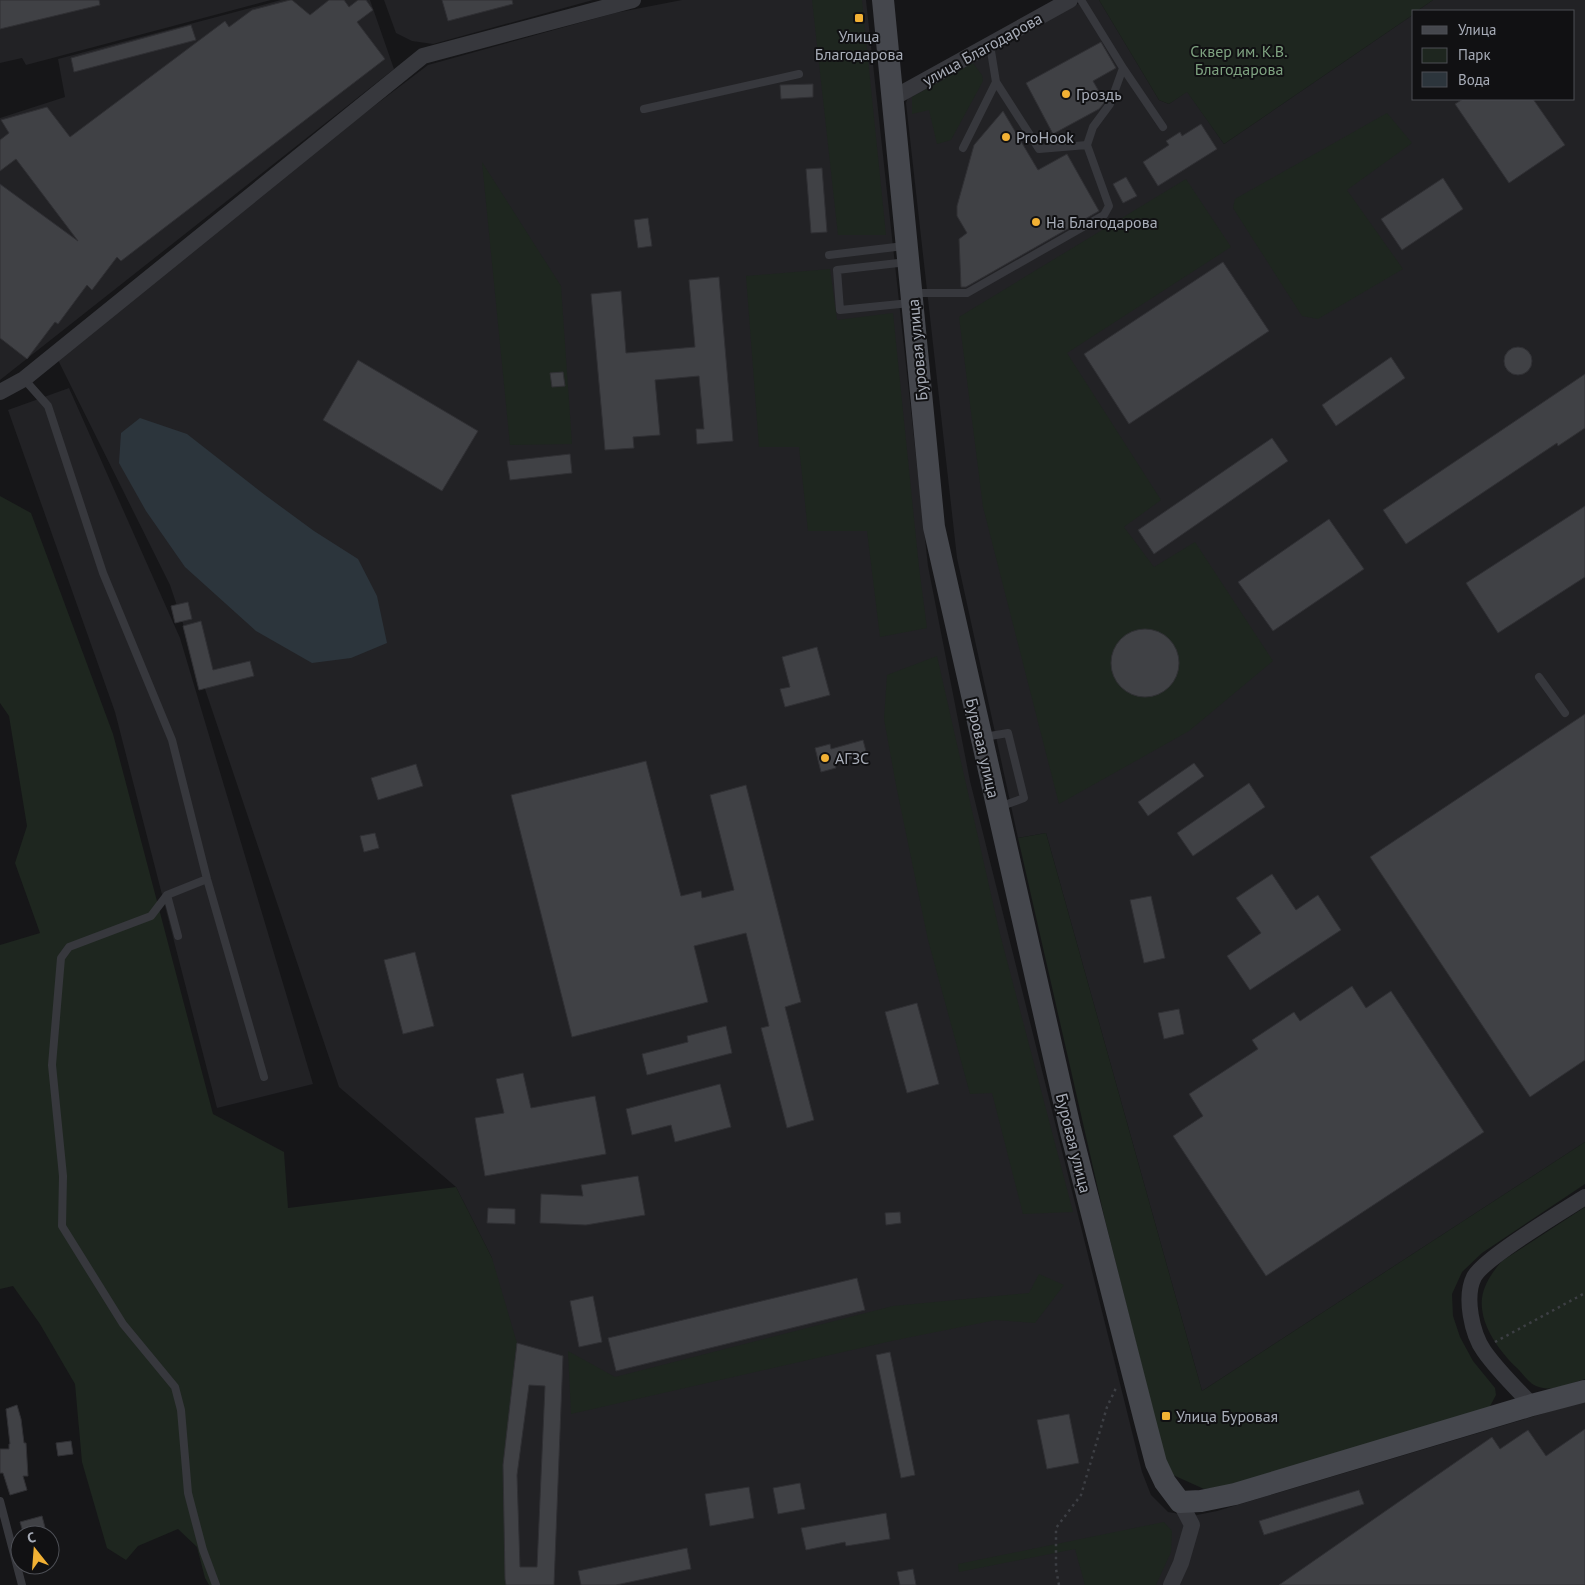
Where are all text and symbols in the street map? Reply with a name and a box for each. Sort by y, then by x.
street label: улица Благодарова [919,8,1045,90]
legend [1412,10,1575,100]
marker: Улица Благодарова [853,12,865,24]
text: Улица [1458,20,1496,39]
place label: Улица Благодарова [815,26,903,64]
park label: Сквер им. К.В. Благодарова [1190,41,1288,79]
text: Парк [1458,45,1491,64]
text: Вода [1458,70,1490,89]
place label: Гроздь [1076,84,1122,104]
marker: Гроздь [1060,88,1072,100]
place label: ProHook [1016,127,1074,147]
marker: ProHook [1000,131,1012,143]
place label: На Благодарова [1046,212,1158,232]
marker: На Благодарова [1030,216,1042,228]
street label: Буровая улица [903,298,931,402]
street label: Буровая улица [962,696,1004,800]
place label: АГЗС [835,748,869,768]
marker: АГЗС [819,752,831,764]
street label: Буровая улица [1052,1091,1096,1195]
place label: Улица Буровая [1176,1406,1278,1426]
marker: Улица Буровая [1160,1410,1172,1422]
north arrow [10,1525,60,1575]
text: С [25,1528,38,1547]

